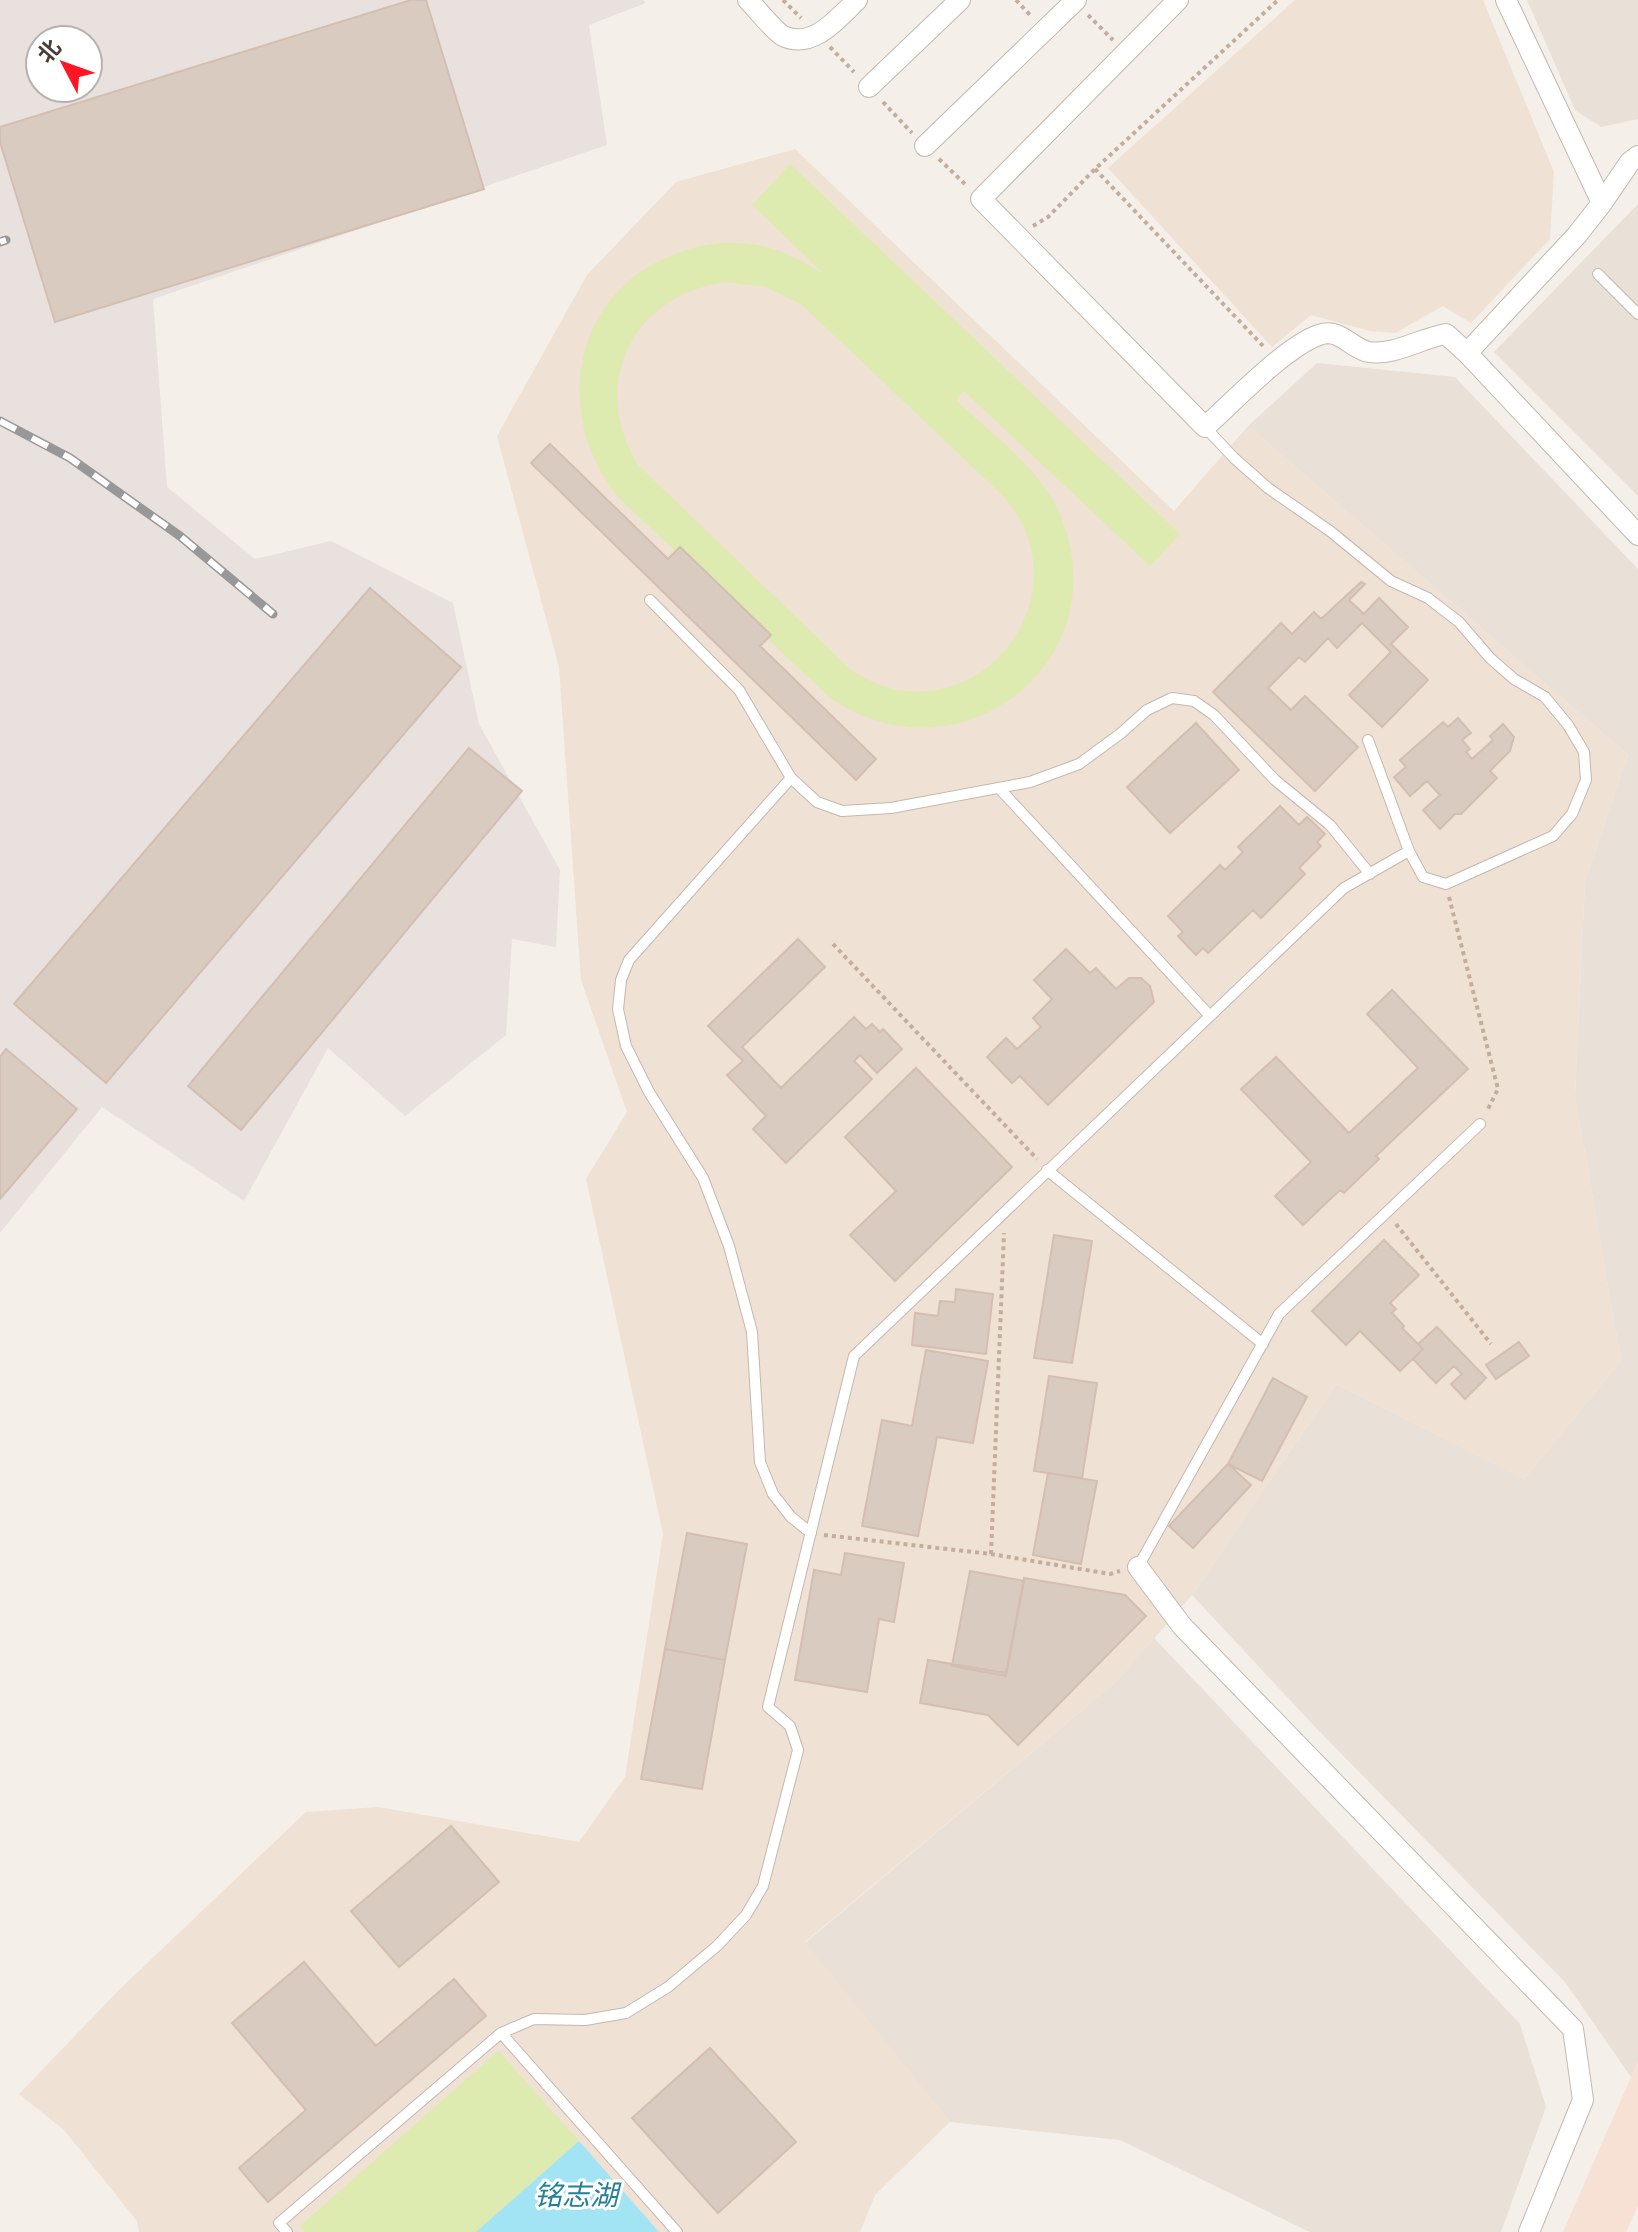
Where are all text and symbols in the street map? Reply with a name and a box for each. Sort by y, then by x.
north arrow [24,24,104,104]
text: 北 [33,35,67,68]
water label: 铭志湖 [534,2179,622,2212]

